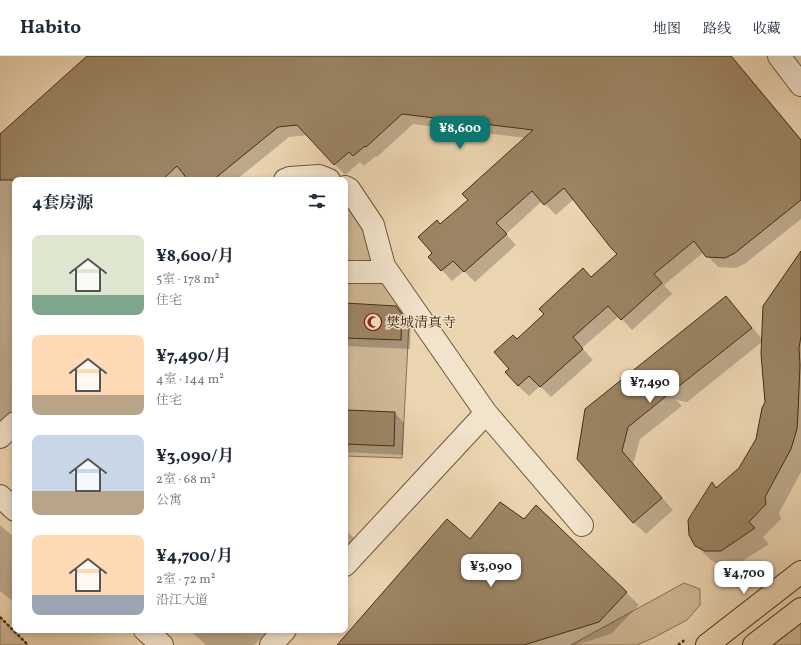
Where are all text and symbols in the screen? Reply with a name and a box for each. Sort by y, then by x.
text: Habito [20,15,81,41]
text: 地图 [653,20,681,39]
text: 路线 [703,20,731,39]
text: 收藏 [753,20,781,39]
pin: ¥8,600 [427,116,493,150]
text: ¥8,600 [439,120,481,138]
icon: filters [306,190,328,212]
text: 4套房源 [32,192,93,215]
text: ¥8,600/月 [156,245,235,268]
icon: home [64,251,112,299]
text: 5室 · 178 m² [156,271,219,289]
text: 住宅 [156,292,182,310]
mosque icon: 樊城清真寺 [363,312,383,332]
place label: 樊城清真寺 [386,314,456,333]
text: ¥7,490/月 [156,345,232,368]
icon: home [64,351,112,399]
pin: ¥7,490 [617,370,683,404]
text: 4室 · 144 m² [156,371,224,389]
text: ¥7,490 [630,374,670,392]
text: 住宅 [156,392,182,410]
text: ¥3,090/月 [156,445,234,468]
icon: home [64,451,112,499]
text: 2室 · 68 m² [156,471,216,489]
text: 公寓 [156,492,182,510]
text: ¥4,700/月 [156,545,234,568]
icon: home [64,551,112,599]
pin: ¥3,090 [458,554,524,588]
text: ¥3,090 [470,558,512,576]
pin: ¥4,700 [711,561,777,595]
text: ¥4,700 [723,565,765,583]
text: 2室 · 72 m² [156,571,216,589]
text: 沿江大道 [156,592,208,610]

